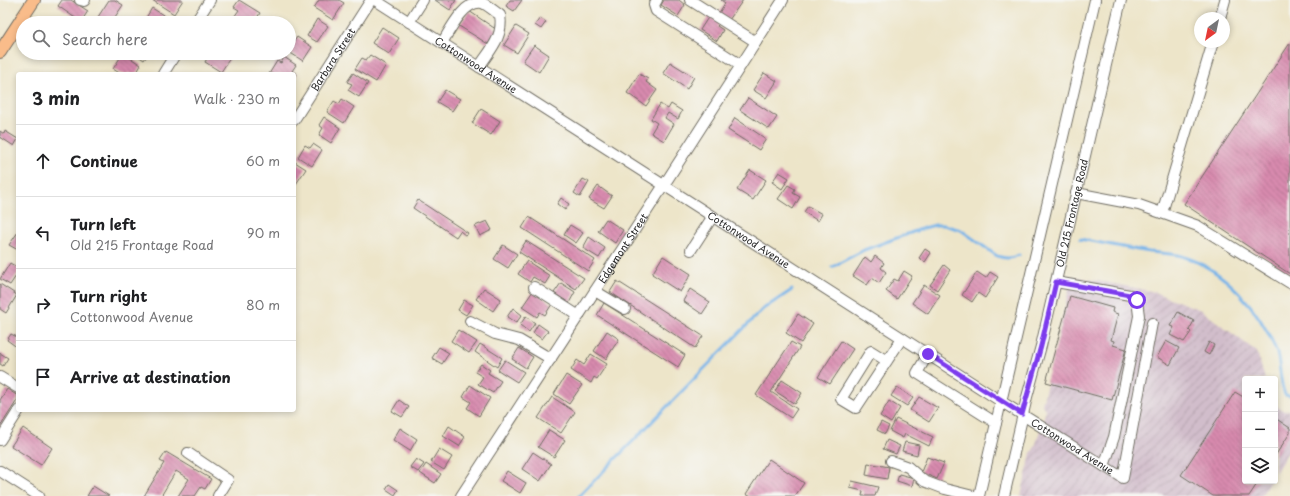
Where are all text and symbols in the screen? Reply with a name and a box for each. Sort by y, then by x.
north arrow [1194,12,1230,48]
search box [16,16,296,60]
street label: Barbara Street [307,25,358,94]
icon: search [30,27,52,49]
text: Search here [62,27,148,50]
street label: Cottonwood Avenue [432,32,521,97]
text: 3 min [32,85,80,111]
text: Walk · 230 m [193,89,280,108]
text: Continue [70,149,138,172]
icon: ahead [32,150,54,172]
text: 60 m [246,151,280,170]
street label: Old 215 Frontage Road [1051,157,1091,269]
street label: Cottonwood Avenue [705,207,794,271]
street label: Edgemont Street [594,210,651,286]
text: Turn left [70,212,136,235]
icon: left [32,222,54,244]
text: 90 m [247,223,280,242]
text: Old 215 Frontage Road [70,235,214,254]
text: Turn right [70,284,147,307]
route start [1128,291,1146,309]
icon: right [32,294,54,316]
text: 80 m [246,295,280,314]
text: Cottonwood Avenue [70,307,193,326]
route end [919,345,937,363]
text: Arrive at destination [70,365,231,388]
icon: arrive [32,366,54,388]
map controls [1242,376,1278,484]
button: + [1242,376,1278,412]
button: − [1242,412,1278,448]
street label: Cottonwood Avenue [1029,414,1117,478]
button: layers [1242,448,1278,484]

